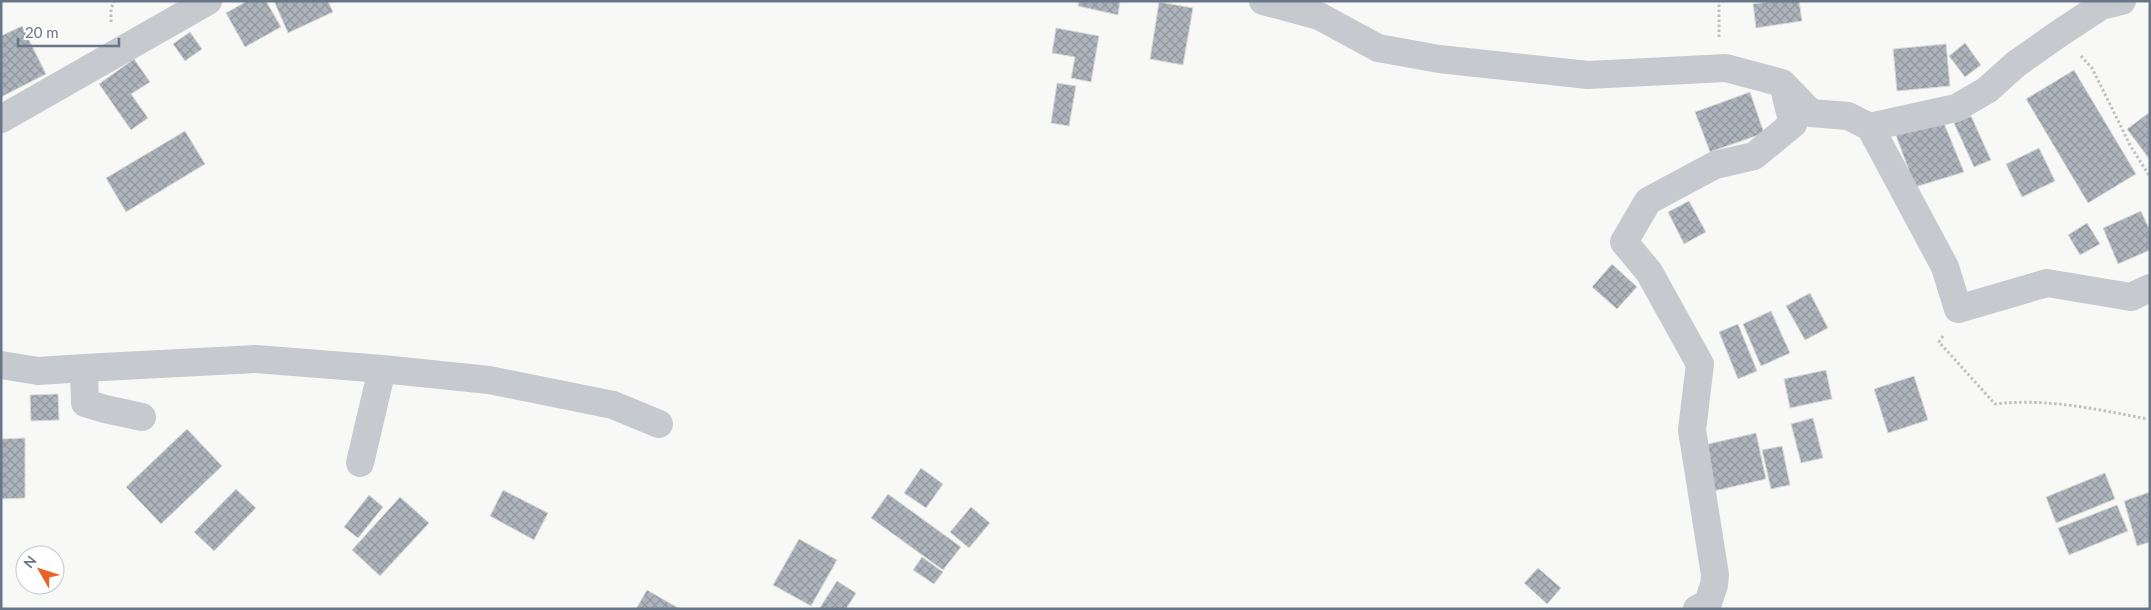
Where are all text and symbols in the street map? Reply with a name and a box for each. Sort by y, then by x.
scale bar [18,15,119,47]
text: 20 m [25,23,59,41]
north arrow [15,545,65,595]
text: N [20,552,40,571]

